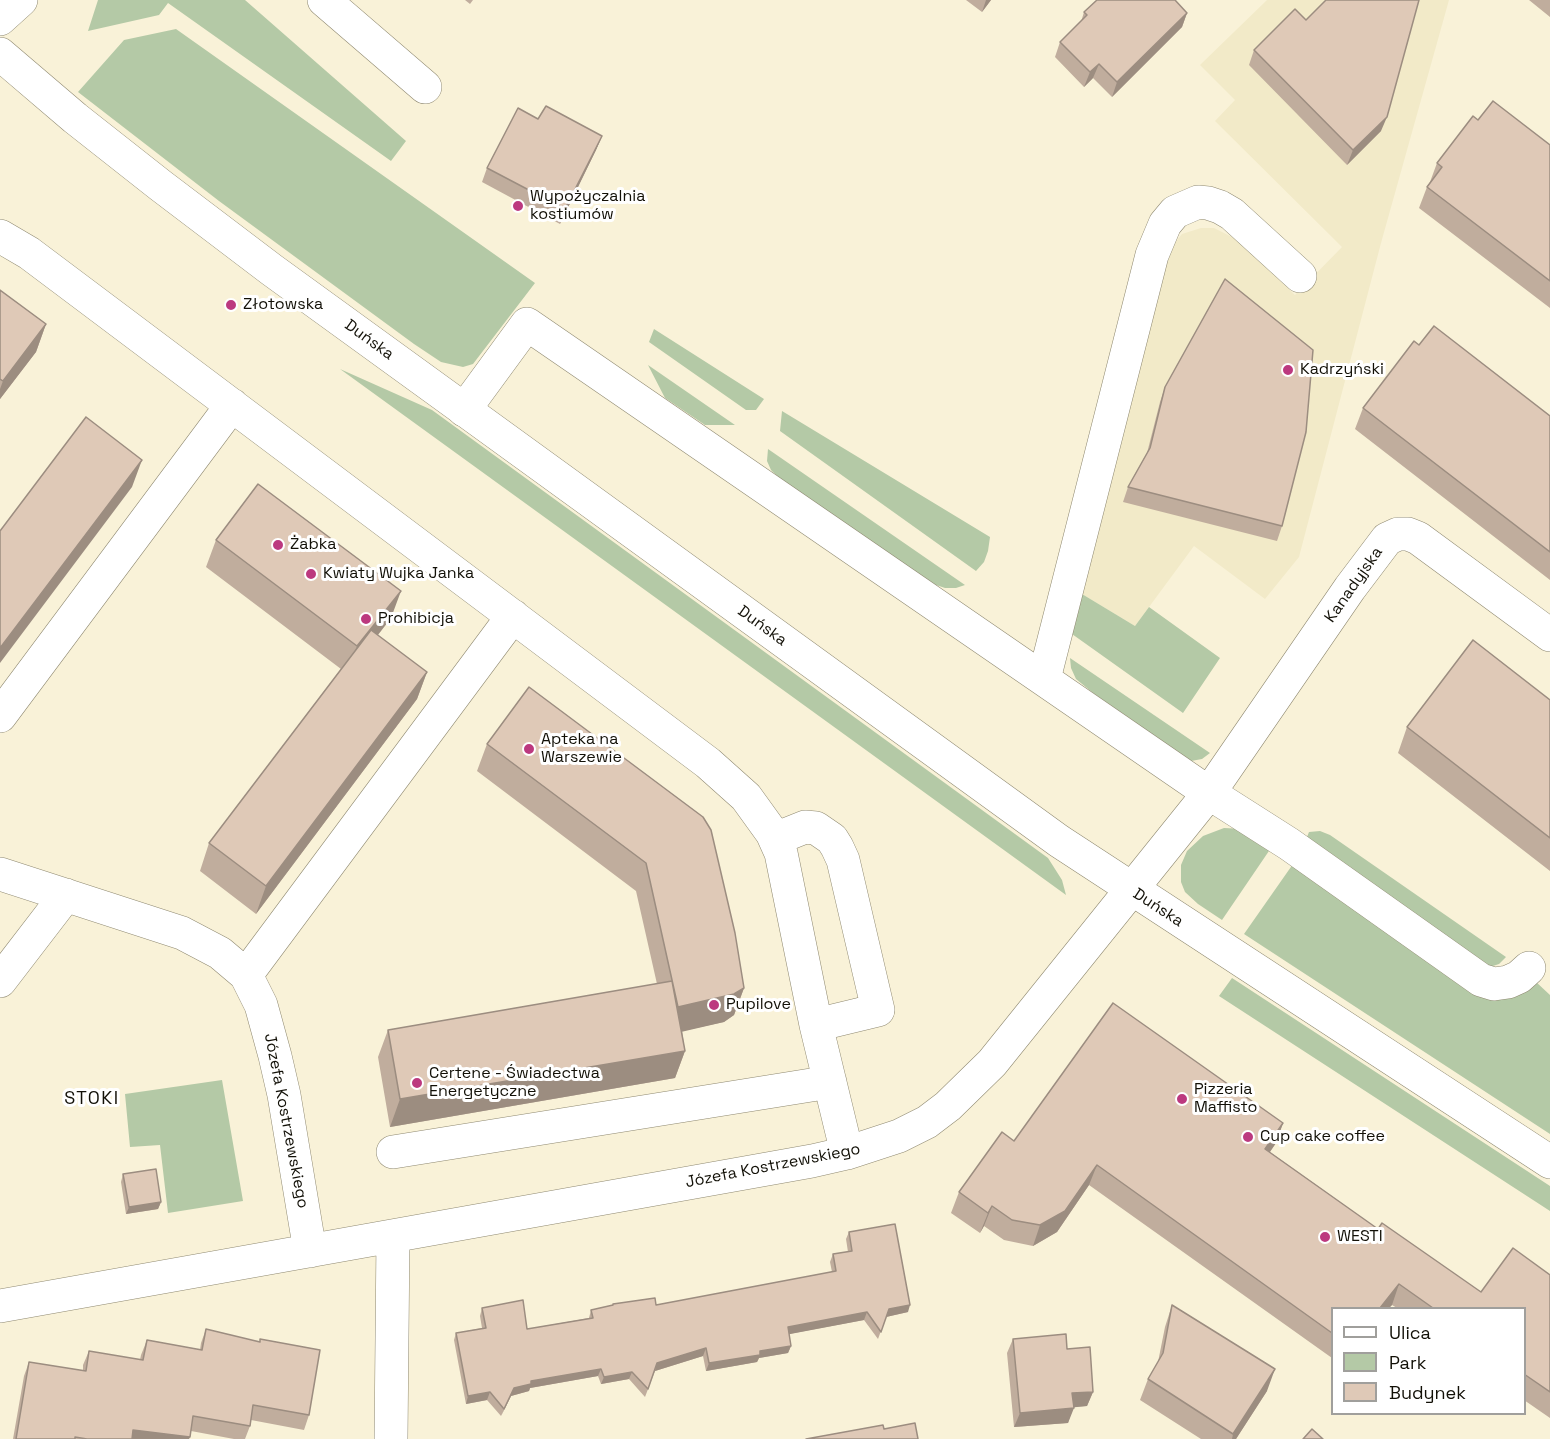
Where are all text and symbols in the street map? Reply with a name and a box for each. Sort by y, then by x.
place label: Wypożyczalnia kostiumów [530,187,645,225]
marker: Wypożyczalnia kostiumów [511,199,525,213]
place label: Złotowska [243,295,323,315]
marker: Złotowska [224,298,238,312]
street label: Duńska [341,316,397,364]
place label: Kadrzyński [1300,360,1384,380]
marker: Kadrzyński [1281,363,1295,377]
place label: Żabka [290,535,336,555]
marker: Żabka [271,538,285,552]
street label: Kanadyjska [1321,544,1387,626]
place label: Kwiaty Wujka Janka [323,564,474,584]
marker: Kwiaty Wujka Janka [304,567,318,581]
street label: Duńska [734,602,790,650]
place label: Prohibicja [378,609,454,629]
marker: Prohibicja [359,612,373,626]
place label: Apteka na Warszewie [541,730,622,768]
marker: Apteka na Warszewie [522,742,536,756]
street label: Duńska [1129,885,1187,931]
place label: Pupilove [726,995,791,1015]
marker: Pupilove [707,998,721,1012]
street label: Józefa Kostrzewskiego [260,1032,312,1210]
place label: Certene - Świadectwa Energetyczne [429,1064,600,1102]
marker: Certene - Świadectwa Energetyczne [410,1076,424,1090]
place label: Pizzeria Maffisto [1194,1080,1257,1118]
district label: STOKI [64,1088,120,1110]
marker: Pizzeria Maffisto [1175,1092,1189,1106]
place label: Cup cake coffee [1260,1127,1385,1147]
marker: Cup cake coffee [1241,1130,1255,1144]
street label: Józefa Kostrzewskiego [684,1140,862,1192]
place label: WESTI [1337,1227,1383,1247]
marker: WESTI [1318,1230,1332,1244]
legend [1331,1307,1526,1415]
text: Ulica [1389,1321,1431,1344]
text: Park [1389,1351,1426,1374]
text: Budynek [1389,1381,1466,1404]

